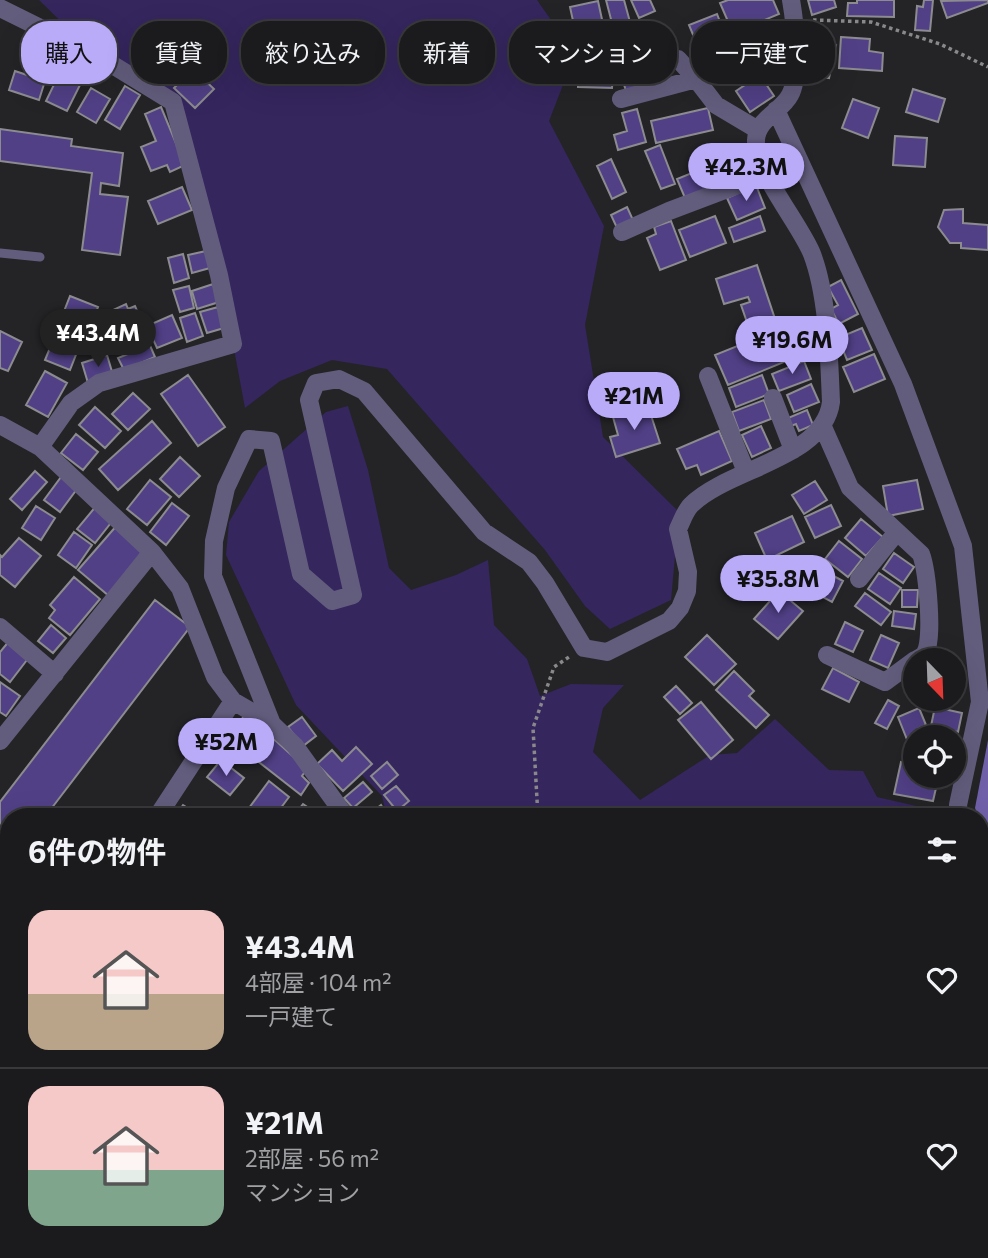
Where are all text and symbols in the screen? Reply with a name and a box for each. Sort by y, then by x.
chip: 購入 [21,21,117,84]
chip: 賃貸 [131,21,227,84]
chip: 絞り込み [241,21,385,84]
chip: 新着 [399,21,495,84]
chip: マンション [509,21,677,84]
chip: 一戸建て [691,21,835,84]
pin: ¥42.3M [689,144,803,203]
text: ¥42.3M [704,152,788,180]
pin: ¥43.4M [41,310,155,369]
pin: ¥19.6M [735,316,849,376]
text: ¥43.4M [56,318,140,346]
text: ¥19.6M [751,325,833,353]
pin: ¥21M [593,372,675,432]
text: ¥21M [604,381,664,409]
pin: ¥35.8M [721,556,835,615]
text: ¥35.8M [736,564,820,592]
north arrow [903,648,966,710]
map controls [903,648,966,788]
pin: ¥52M [185,718,267,778]
button: locate [903,725,966,788]
text: ¥52M [194,727,258,755]
icon: filters [923,831,961,869]
text: 6件の物件 [28,832,167,869]
text: ¥43.4M [245,927,355,964]
icon: home [84,938,168,1022]
icon: heart [923,961,961,999]
text: 4部屋 · 104 m² [245,968,391,996]
text: 一戸建て [245,1002,337,1030]
text: ¥21M [245,1103,324,1140]
icon: home [84,1114,168,1198]
icon: heart [923,1137,961,1175]
text: 2部屋 · 56 m² [245,1144,379,1172]
text: マンション [245,1178,360,1206]

